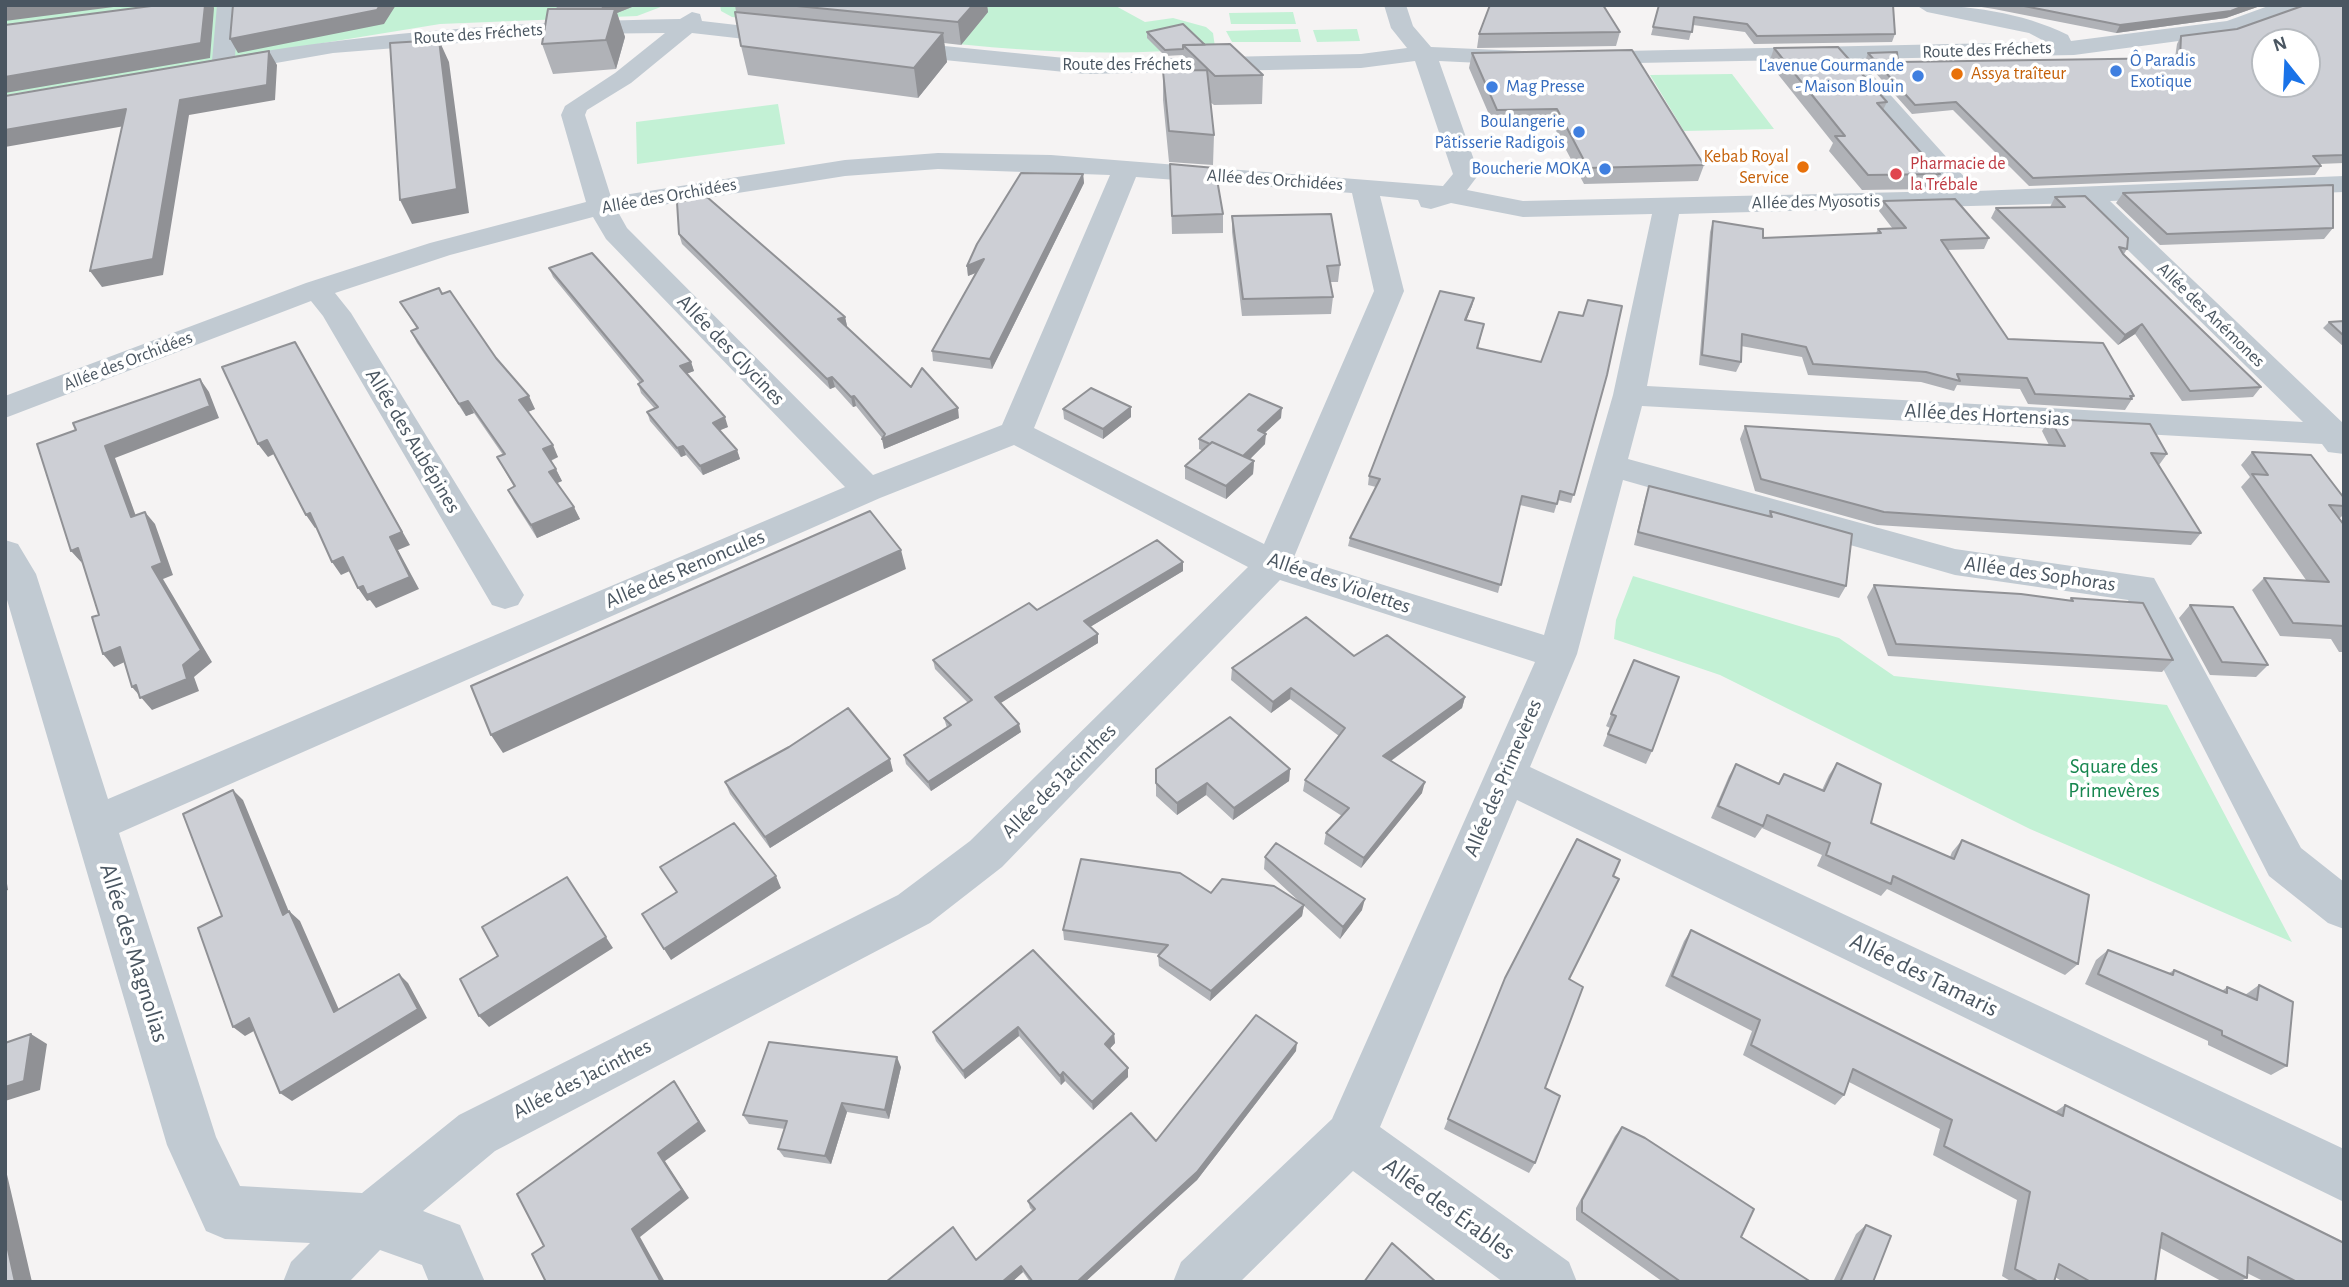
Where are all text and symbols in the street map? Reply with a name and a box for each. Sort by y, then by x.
street label: Route des Fréchets [413,19,543,49]
north arrow [2251,28,2321,98]
text: N [2271,33,2289,56]
street label: Route des Fréchets [1922,37,2052,63]
place label: Ô Paradis Exotique [2130,50,2196,92]
street label: Route des Fréchets [1062,54,1192,76]
place label: L'avenue Gourmande - Maison Blouin [1758,55,1904,98]
place label: Assya traîteur [1971,63,2066,85]
marker: Ô Paradis Exotique [2108,63,2124,79]
marker: Assya traîteur [1949,66,1965,82]
marker: L'avenue Gourmande - Maison Blouin [1910,68,1926,84]
place label: Mag Presse [1506,76,1585,98]
marker: Mag Presse [1484,79,1500,95]
place label: Boulangerie Pâtisserie Radigois [1434,111,1565,154]
marker: Boulangerie Pâtisserie Radigois [1571,124,1587,140]
place label: Kebab Royal Service [1703,146,1789,188]
place label: Pharmacie de la Trébale [1910,153,2006,196]
place label: Boucherie MOKA [1472,158,1591,180]
marker: Kebab Royal Service [1795,159,1811,175]
marker: Boucherie MOKA [1597,161,1613,177]
street label: Allée des Orchidées [1206,164,1344,196]
marker: Pharmacie de la Trébale [1888,166,1904,182]
street label: Allée des Orchidées [600,174,738,218]
street label: Allée des Myosotis [1752,190,1880,214]
street label: Allée des Anémones [2153,258,2269,372]
street label: Allée des Glycines [672,289,790,411]
street label: Allée des Orchidées [60,326,196,396]
street label: Allée des Aubépines [360,364,466,518]
street label: Allée des Hortensias [1904,398,2070,432]
street label: Allée des Renoncules [601,524,769,614]
street label: Allée des Violettes [1264,547,1414,619]
street label: Allée des Sophoras [1963,551,2117,597]
street label: Allée des Primevères [1458,695,1548,861]
street label: Allée des Jacinthes [996,718,1122,844]
park label: Square des Primevères [2068,754,2160,804]
street label: Allée des Magnolias [93,860,175,1046]
street label: Allée des Tamaris [1845,927,2003,1023]
street label: Allée des Jacinthes [509,1033,655,1125]
street label: Allée des Érables [1377,1151,1521,1267]

